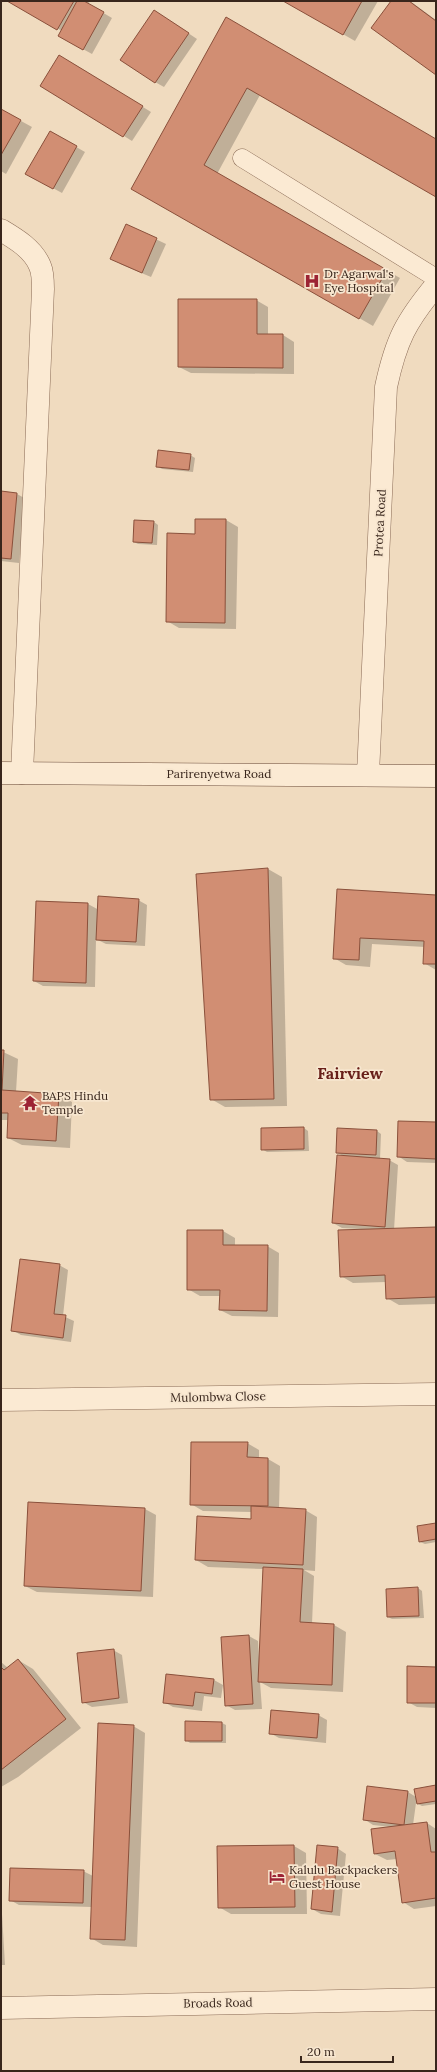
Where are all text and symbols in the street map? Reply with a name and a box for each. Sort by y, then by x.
place label: Dr Agarwal's Eye Hospital [324,266,394,295]
hospital icon: Dr Agarwal's Eye Hospital [303,272,321,290]
street label: Protea Road [370,489,389,557]
street label: Parirenyetwa Road [167,766,271,781]
district label: Fairview [317,1063,383,1083]
place label: BAPS Hindu Temple [42,1088,108,1117]
temple icon: BAPS Hindu Temple [21,1094,39,1112]
street label: Mulombwa Close [170,1388,266,1405]
place label: Kalulu Backpackers Guest House [289,1862,398,1891]
hotel icon: Kalulu Backpackers Guest House [268,1868,286,1886]
street label: Broads Road [183,1994,253,2011]
scale bar [301,2038,393,2064]
text: 20 m [307,2044,335,2059]

